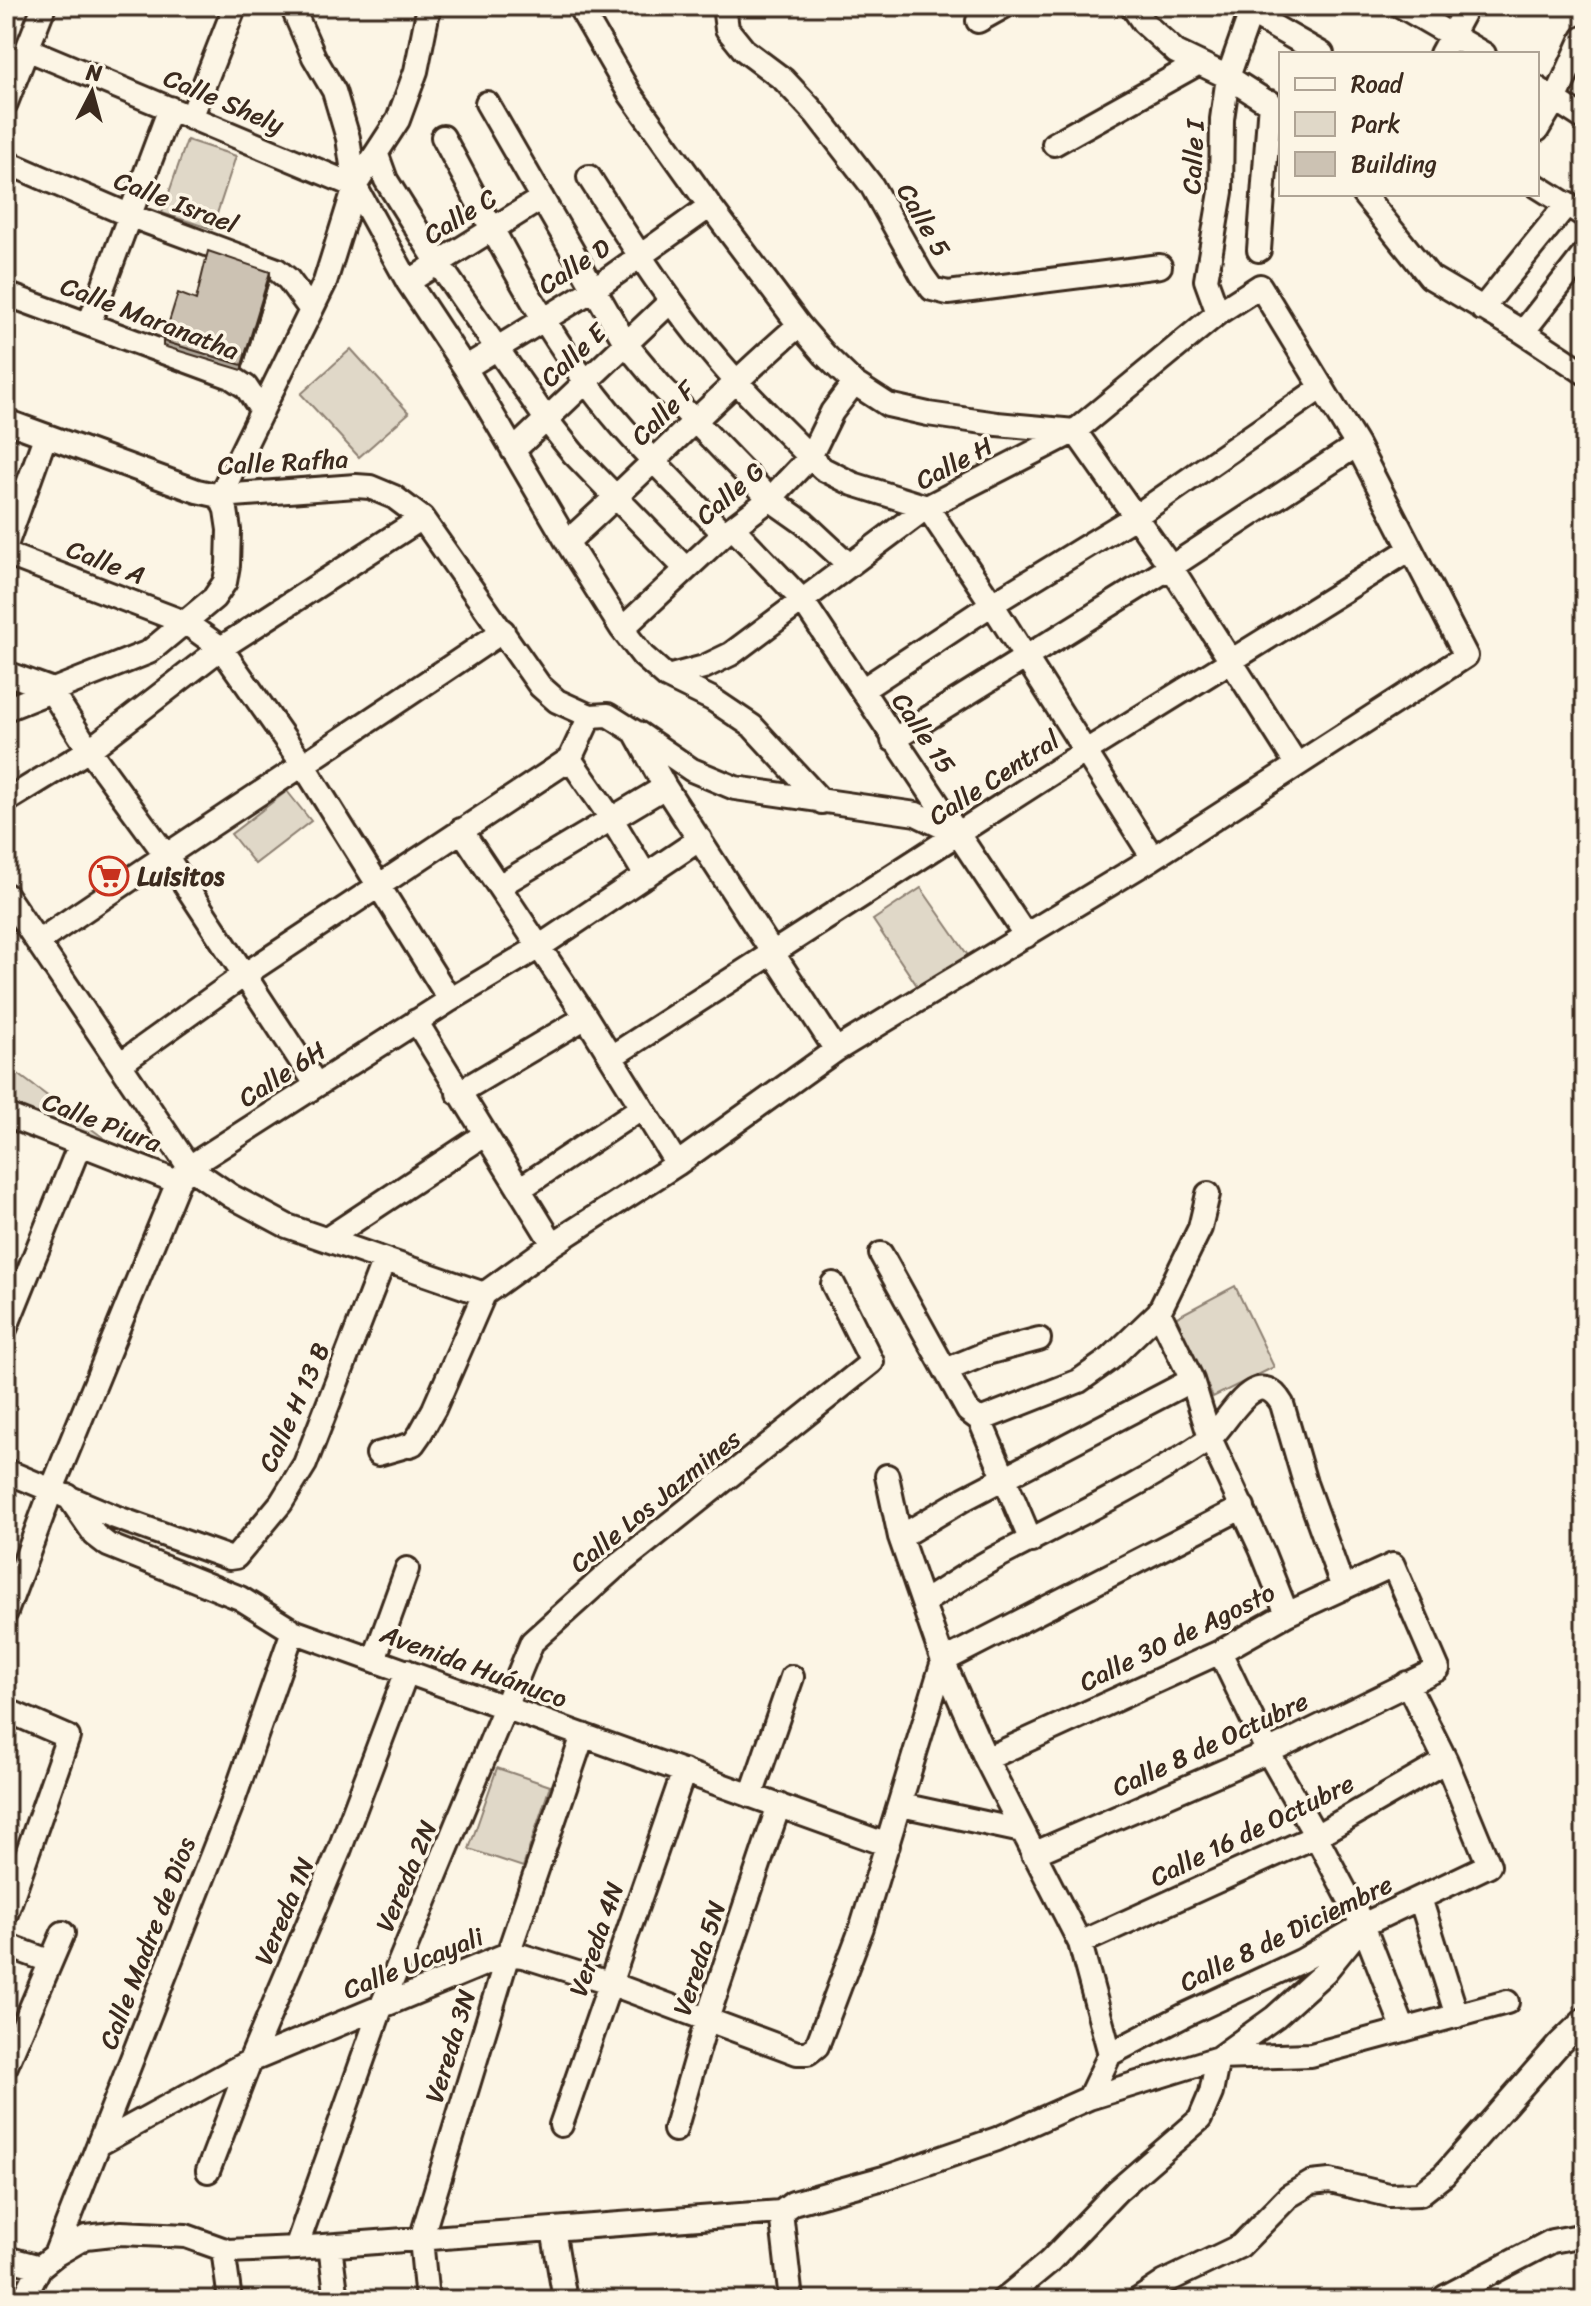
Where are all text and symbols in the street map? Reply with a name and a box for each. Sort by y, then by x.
north arrow [52,52,132,132]
text: N [83,52,104,93]
legend [1279,52,1539,196]
street label: Calle Shely [156,55,292,147]
text: Road [1351,63,1405,105]
text: Park [1351,103,1400,145]
street label: Calle I [1168,117,1218,195]
text: Building [1351,143,1437,185]
street label: Calle Israel [107,157,245,247]
street label: Calle 5 [884,174,964,266]
street label: Calle C [414,175,506,257]
street label: Calle D [528,225,620,307]
street label: Calle Maranatha [54,263,246,373]
street label: Calle E [529,310,619,399]
street label: Calle F [619,368,708,457]
street label: Calle H [907,423,1002,503]
street label: Calle Rafha [216,436,350,488]
street label: Calle G [685,449,775,537]
street label: Calle A [60,526,152,598]
street label: Calle 15 [879,682,969,784]
street label: Calle Central [919,718,1070,838]
place label: Luisitos [137,853,226,899]
supermarket icon: Luisitos [88,855,130,897]
street label: Calle 6H [229,1028,336,1120]
street label: Calle Piura [36,1078,169,1166]
street label: Calle H 13 B [245,1334,343,1480]
street label: Calle Los Jazmines [559,1416,752,1585]
street label: Calle 30 de Agosto [1071,1569,1283,1705]
street label: Avenida Huánuco [373,1610,574,1721]
street label: Calle 8 de Octubre [1104,1678,1316,1810]
street label: Calle 16 de Octubre [1142,1760,1362,1900]
street label: Vereda 2N [362,1813,450,1939]
street label: Calle Madre de Dios [85,1830,209,2056]
street label: Vereda 1N [241,1850,327,1972]
street label: Calle 8 de Diciembre [1171,1861,1401,2005]
street label: Vereda 4N [555,1875,637,2003]
street label: Vereda 5N [659,1895,739,2021]
street label: Calle Ucayali [335,1914,491,2012]
street label: Vereda 3N [411,1984,489,2108]

